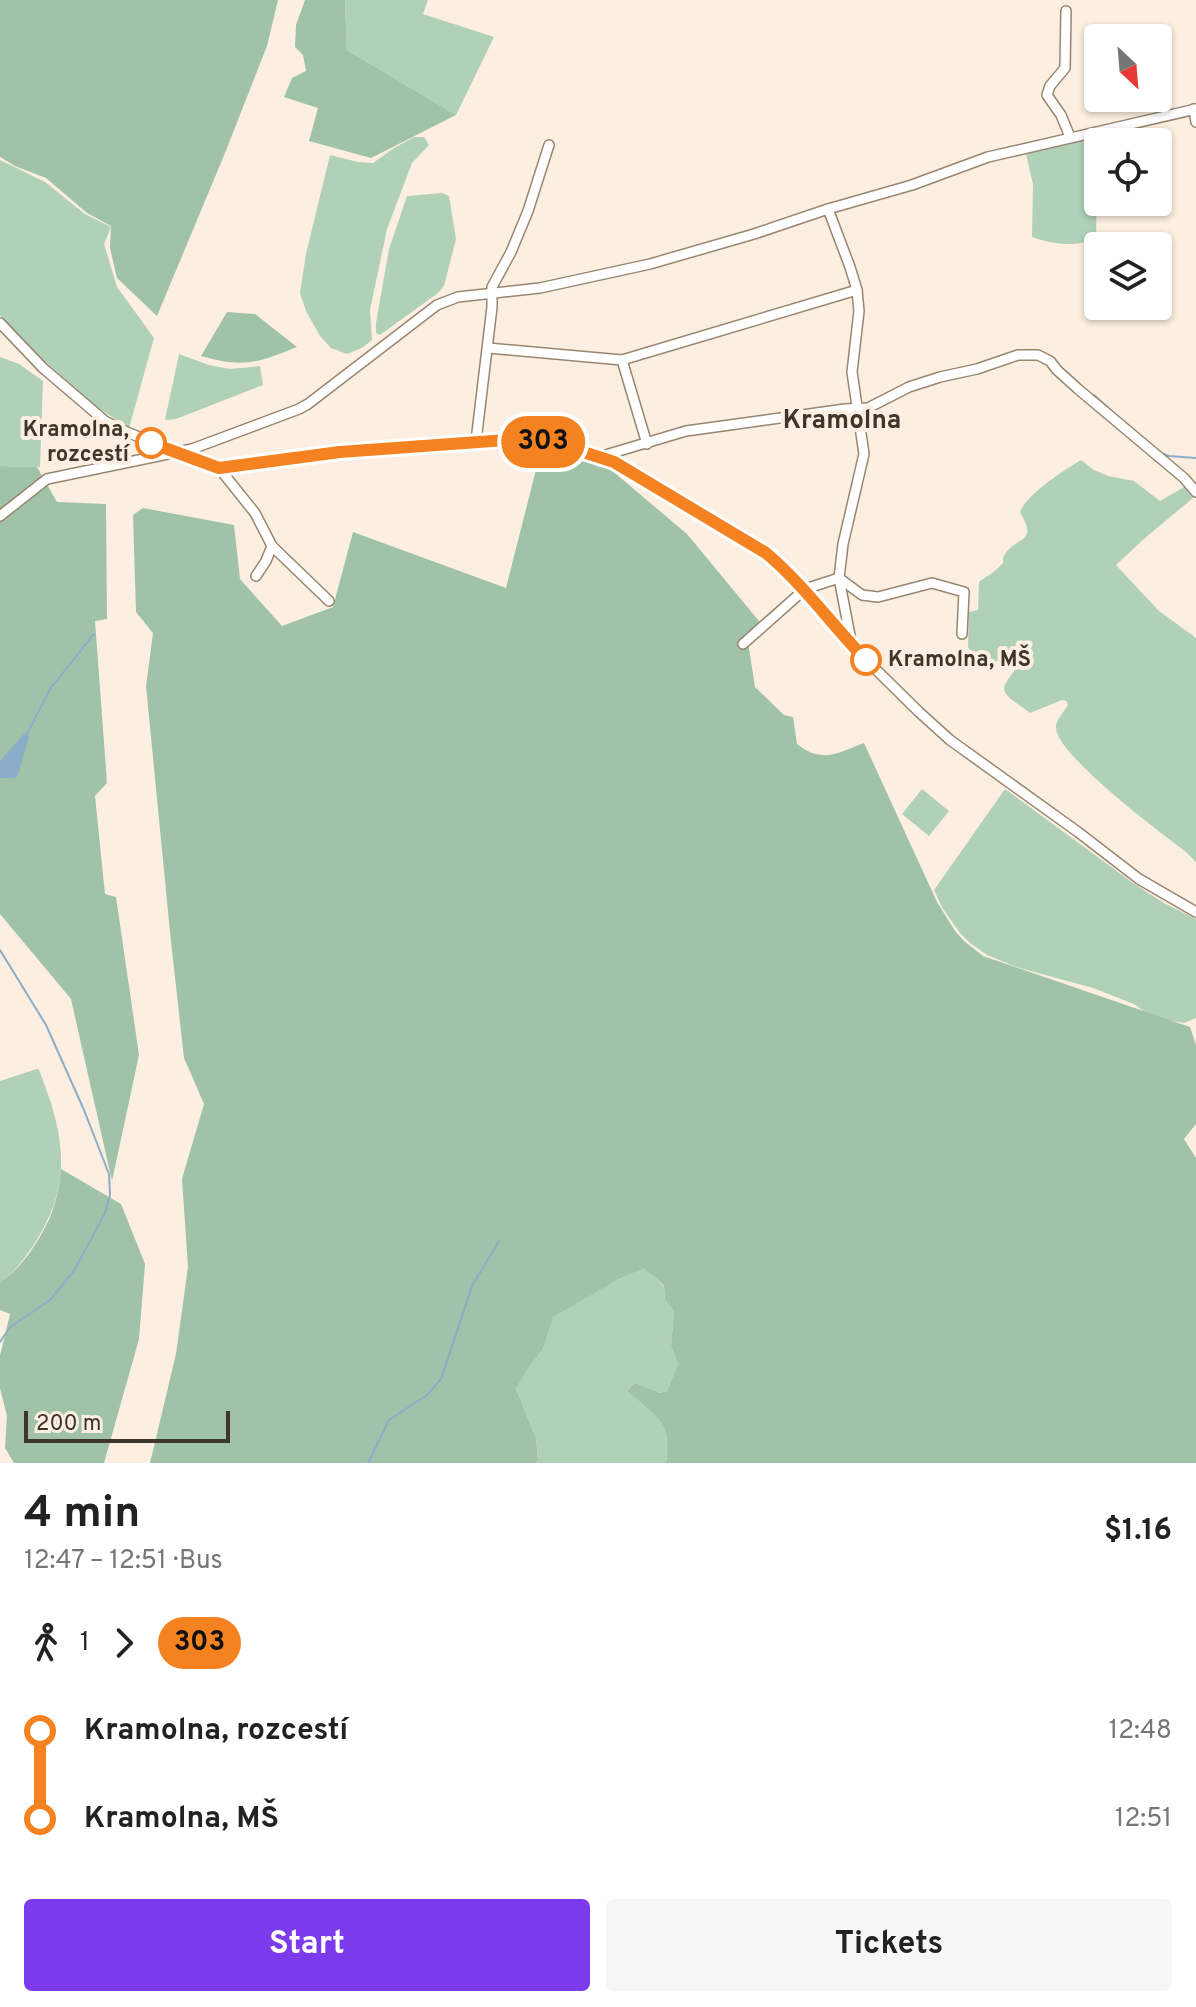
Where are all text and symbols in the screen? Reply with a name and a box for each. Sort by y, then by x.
north arrow [1084,24,1172,112]
map controls [1084,24,1172,320]
button: locate [1084,128,1172,216]
button: layers [1084,232,1172,320]
district label: Kramolna [783,405,901,438]
line badge: 303 [497,416,589,468]
place label: Kramolna, rozcestí [23,417,131,469]
text: 303 [517,424,569,460]
marker: Kramolna, rozcestí [136,428,166,458]
place label: Kramolna, MŠ [888,644,1031,674]
marker: Kramolna, MŠ [851,645,881,675]
scale bar [24,1407,230,1443]
text: 200 m [36,1411,101,1438]
text: 4 min [24,1487,140,1543]
text: $1.16 [1104,1513,1172,1550]
text: 12:47 – 12:51 · Bus [24,1545,223,1578]
icon: walk [24,1621,68,1665]
icon: forward [102,1621,146,1665]
text: 303 [174,1625,225,1661]
text: 1 [80,1627,90,1660]
text: Kramolna, rozcestí [84,1713,348,1750]
text: 12:48 [1109,1715,1172,1748]
text: Kramolna, MŠ [84,1801,279,1838]
text: 12:51 [1115,1803,1172,1836]
button: Start [24,1899,590,1991]
button: Tickets [606,1899,1172,1991]

